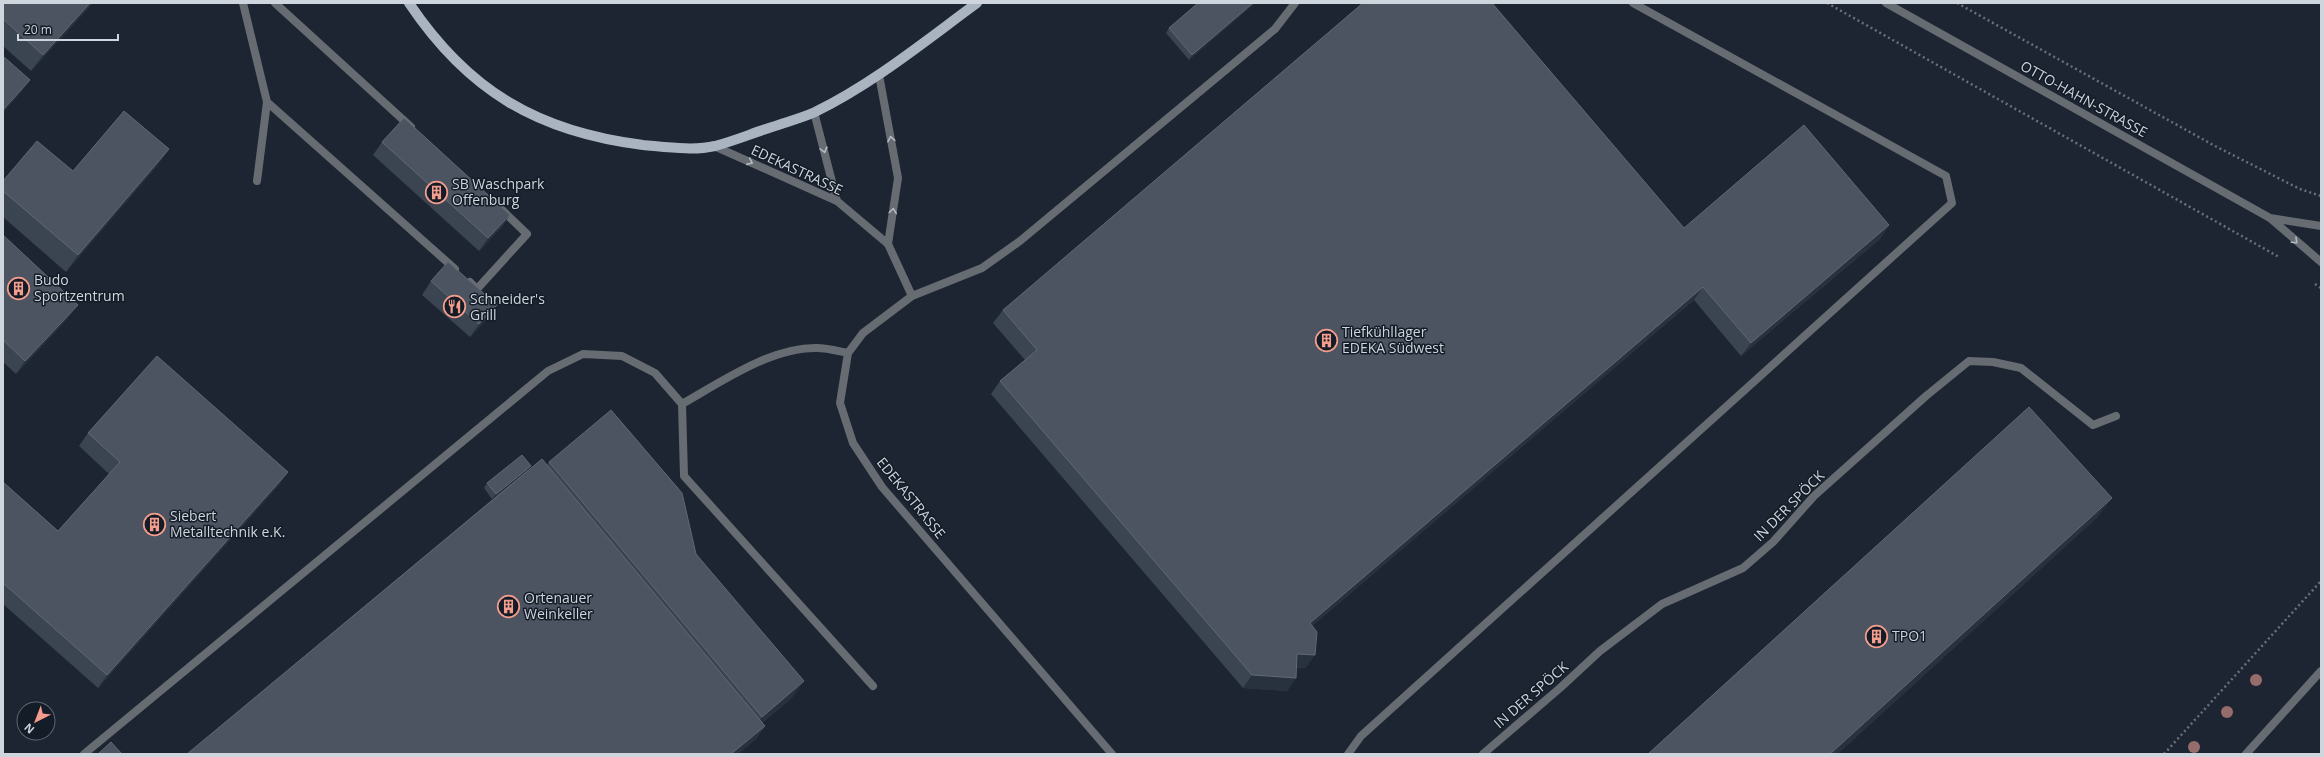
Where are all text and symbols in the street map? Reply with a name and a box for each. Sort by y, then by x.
scale bar [18,16,118,42]
text: 20 m [24,21,52,38]
street label: OTTO-HAHN-STRASSE [2017,56,2151,141]
one-way arrow [887,136,896,142]
street label: EDEKASTRASSE [748,140,846,199]
one-way arrow [819,146,828,153]
one-way arrow [745,157,753,165]
place label: SB Waschpark Offenburg [452,174,545,209]
building icon: SB Waschpark Offenburg [424,179,450,205]
one-way arrow [888,208,897,214]
one-way arrow [2290,236,2298,244]
place label: Budo Sportzentrum [34,270,125,305]
building icon: Budo Sportzentrum [6,275,32,301]
place label: Schneider's Grill [470,289,545,324]
restaurant icon: Schneider's Grill [442,294,468,320]
place label: Tiefkühllager EDEKA Südwest [1342,322,1444,357]
building icon: Tiefkühllager EDEKA Südwest [1314,327,1340,353]
street label: EDEKASTRASSE [873,453,950,542]
street label: IN DER SPÖCK [1749,466,1828,545]
place label: Siebert Metalltechnik e.K. [170,506,285,541]
building icon: Siebert Metalltechnik e.K. [142,511,168,537]
place label: Ortenauer Weinkeller [524,588,593,623]
building icon: Ortenauer Weinkeller [495,593,521,619]
building icon: TPO1 [1864,623,1890,649]
place label: TPO1 [1892,626,1927,645]
street label: IN DER SPÖCK [1489,657,1572,732]
north arrow [16,701,56,741]
text: N [21,720,37,737]

